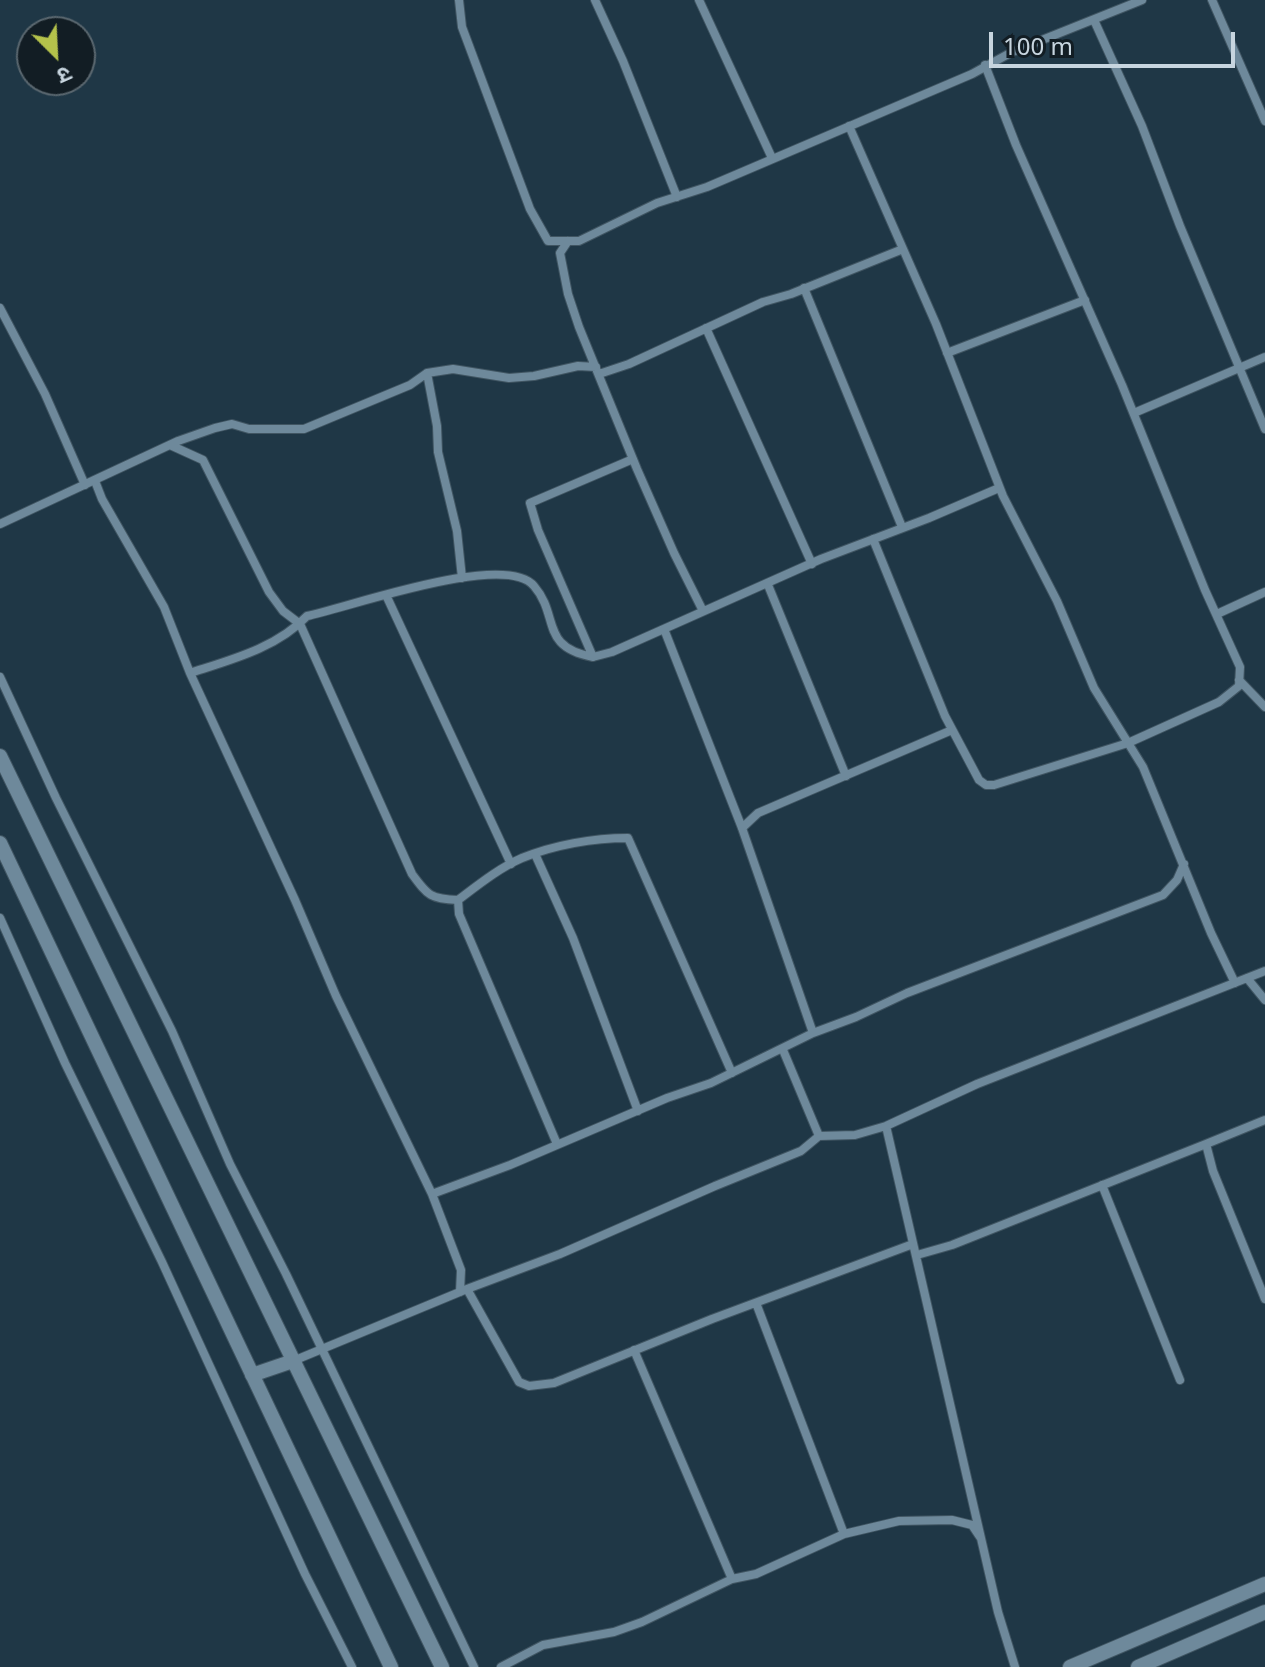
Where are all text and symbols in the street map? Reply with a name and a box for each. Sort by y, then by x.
north arrow [16,16,96,96]
scale bar [993,16,1239,66]
text: 100 m [1003,29,1073,62]
text: उ [53,60,77,92]

